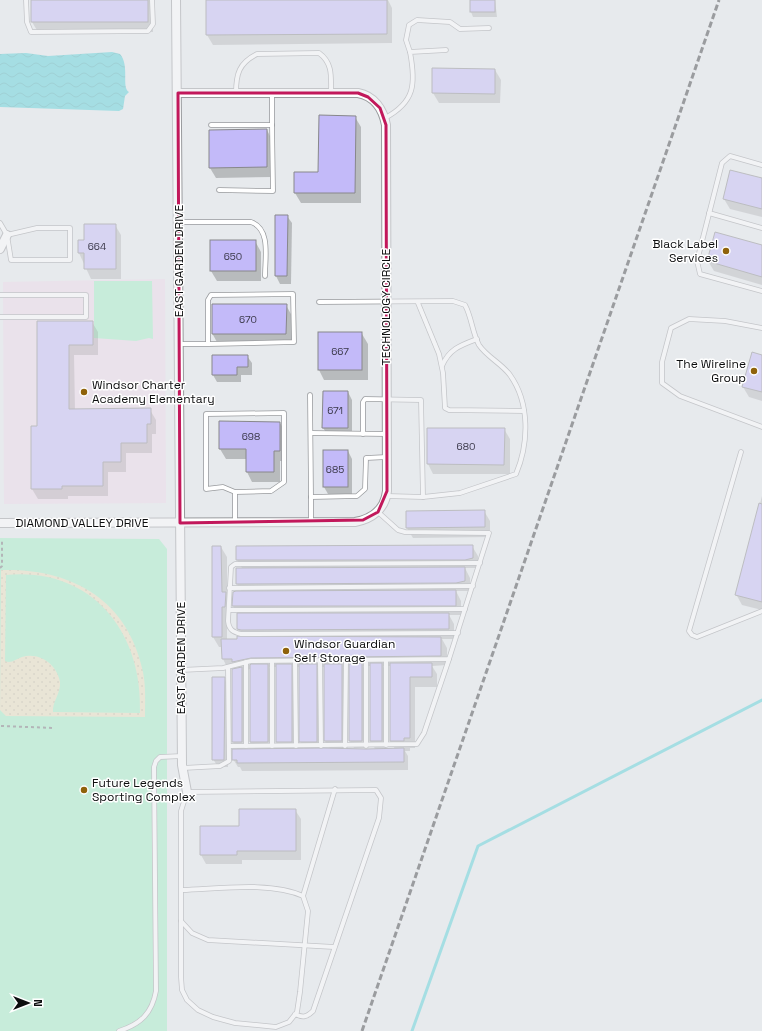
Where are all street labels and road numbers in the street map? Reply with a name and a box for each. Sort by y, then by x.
street label: EAST GARDEN DRIVE [171,204,187,317]
street label: TECHNOLOGY CIRCLE [378,248,394,365]
street label: DIAMOND VALLEY DRIVE [16,515,149,531]
street label: EAST GARDEN DRIVE [173,601,189,714]

